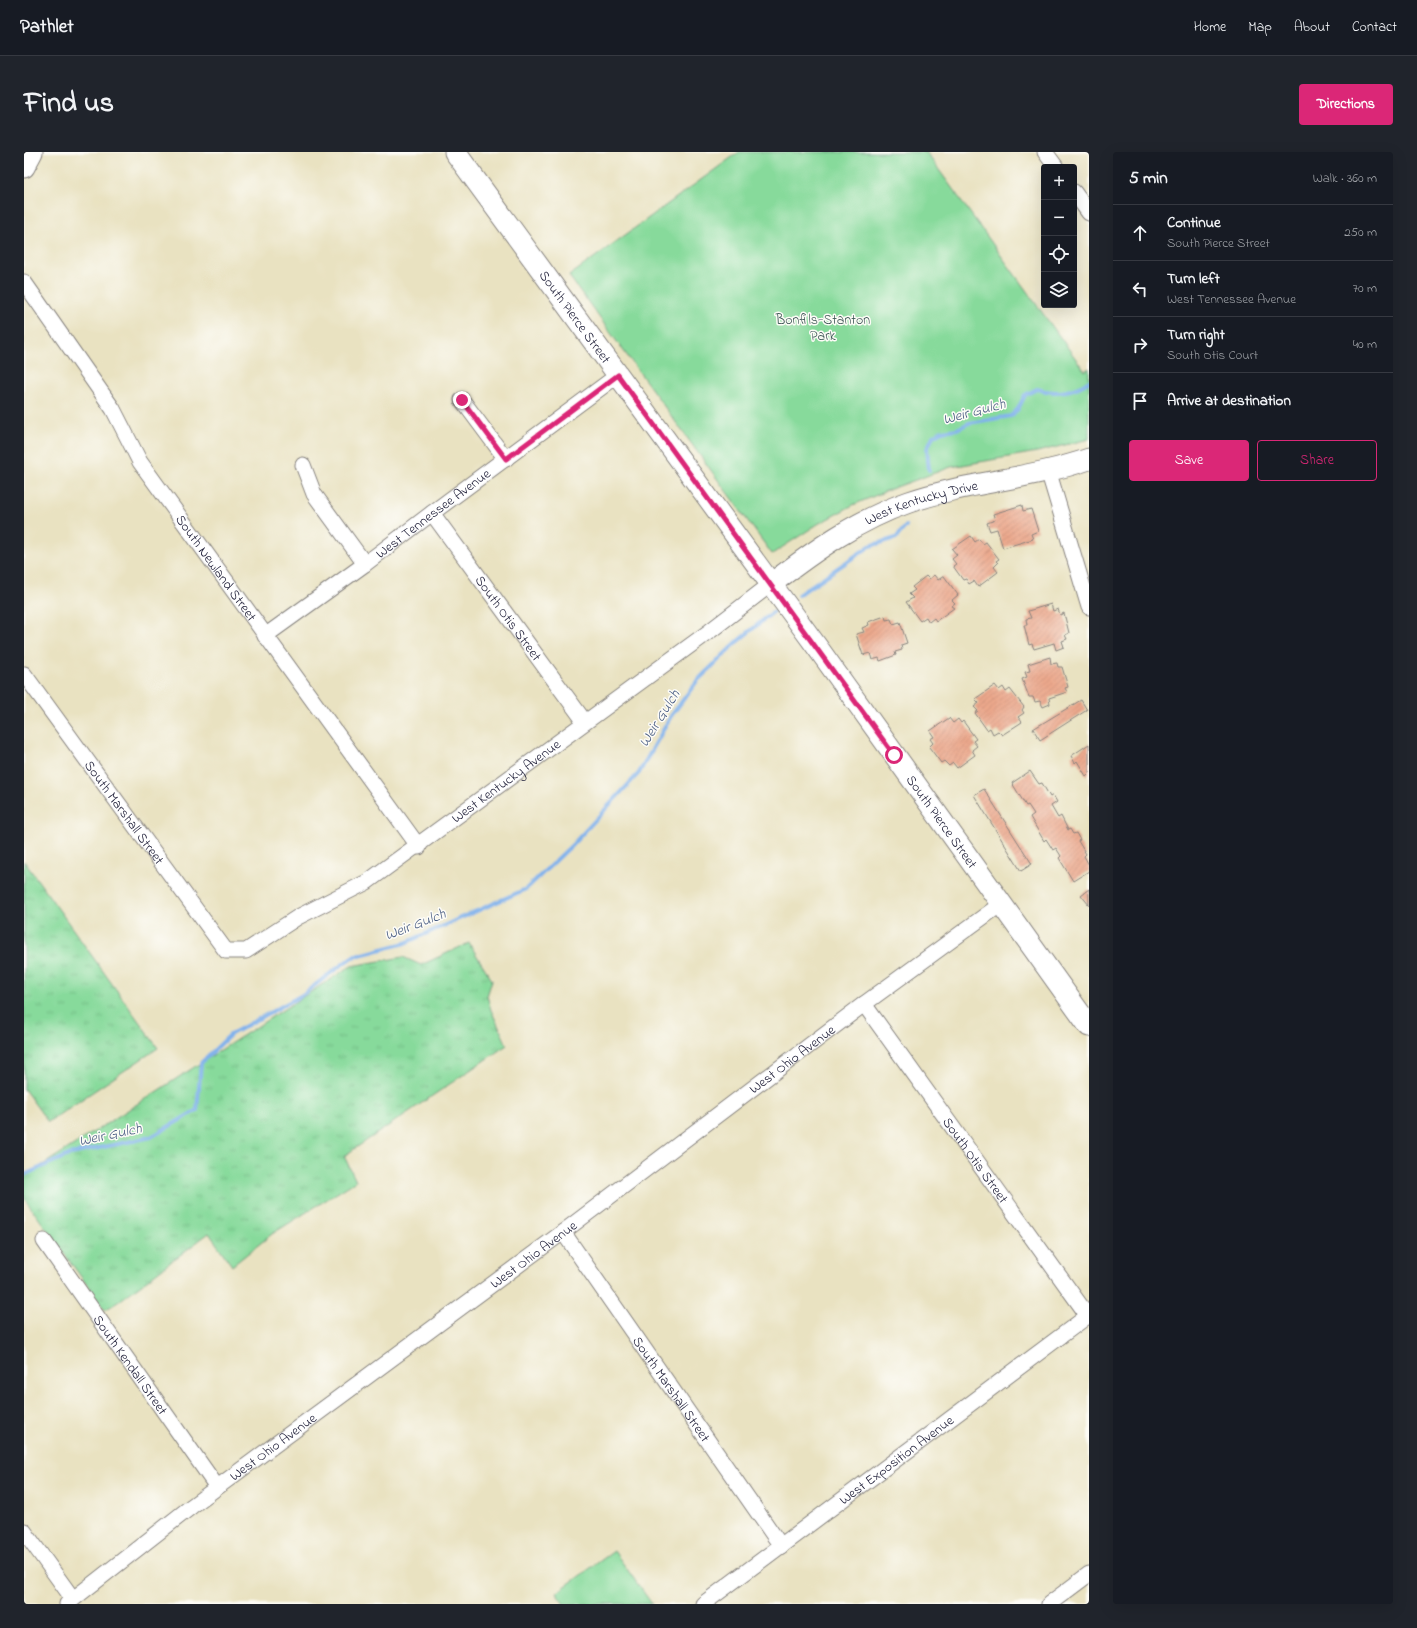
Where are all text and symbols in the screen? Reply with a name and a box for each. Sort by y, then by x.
text: Pathlet [20,14,74,41]
text: Home [1194,17,1226,38]
text: Map [1248,17,1272,38]
text: About [1294,17,1330,38]
text: Contact [1352,17,1397,38]
text: Find us [24,84,114,125]
button: Directions [1299,84,1393,125]
map controls [1041,164,1077,308]
button: + [1041,164,1077,200]
text: 5 min [1129,166,1168,191]
text: Walk · 360 m [1313,169,1377,188]
button: − [1041,200,1077,236]
text: Continue [1167,212,1221,234]
icon: ahead [1129,222,1151,244]
text: 250 m [1344,223,1377,242]
text: South Pierce Street [1167,234,1270,253]
button: locate [1041,236,1077,272]
street label: South Pierce Street [533,267,616,369]
text: Turn left [1167,268,1220,290]
button: layers [1041,272,1077,308]
icon: left [1129,278,1151,300]
text: 70 m [1353,279,1377,298]
text: West Tennessee Avenue [1167,290,1296,309]
park label: Bonfils-Stanton Park [775,310,870,347]
text: Turn right [1167,324,1225,346]
icon: right [1129,334,1151,356]
text: 40 m [1353,335,1377,354]
text: South Otis Court [1167,346,1258,365]
icon: arrive [1129,390,1151,412]
text: Arrive at destination [1167,390,1291,412]
route end [453,391,471,409]
water label: Weir Gulch [941,393,1009,431]
button: Save [1129,440,1249,481]
button: Share [1257,440,1377,481]
street label: West Tennessee Avenue [372,464,496,564]
street label: West Kentucky Drive [862,476,981,531]
street label: South Newland Street [169,511,261,626]
street label: South Otis Street [469,572,546,666]
water label: Weir Gulch [634,685,687,751]
street label: West Kentucky Avenue [447,734,566,829]
route start [885,746,903,764]
street label: South Marshall Street [78,757,169,870]
street label: South Pierce Street [900,771,982,874]
water label: Weir Gulch [382,903,450,947]
street label: West Ohio Avenue [745,1020,841,1100]
street label: South Otis Street [937,1113,1013,1208]
water label: Weir Gulch [77,1117,144,1152]
street label: West Ohio Avenue [486,1215,583,1294]
street label: South Kendall Street [87,1311,172,1420]
street label: South Marshall Street [627,1333,715,1447]
street label: West Ohio Avenue [226,1408,322,1487]
street label: West Exposition Avenue [835,1410,959,1511]

